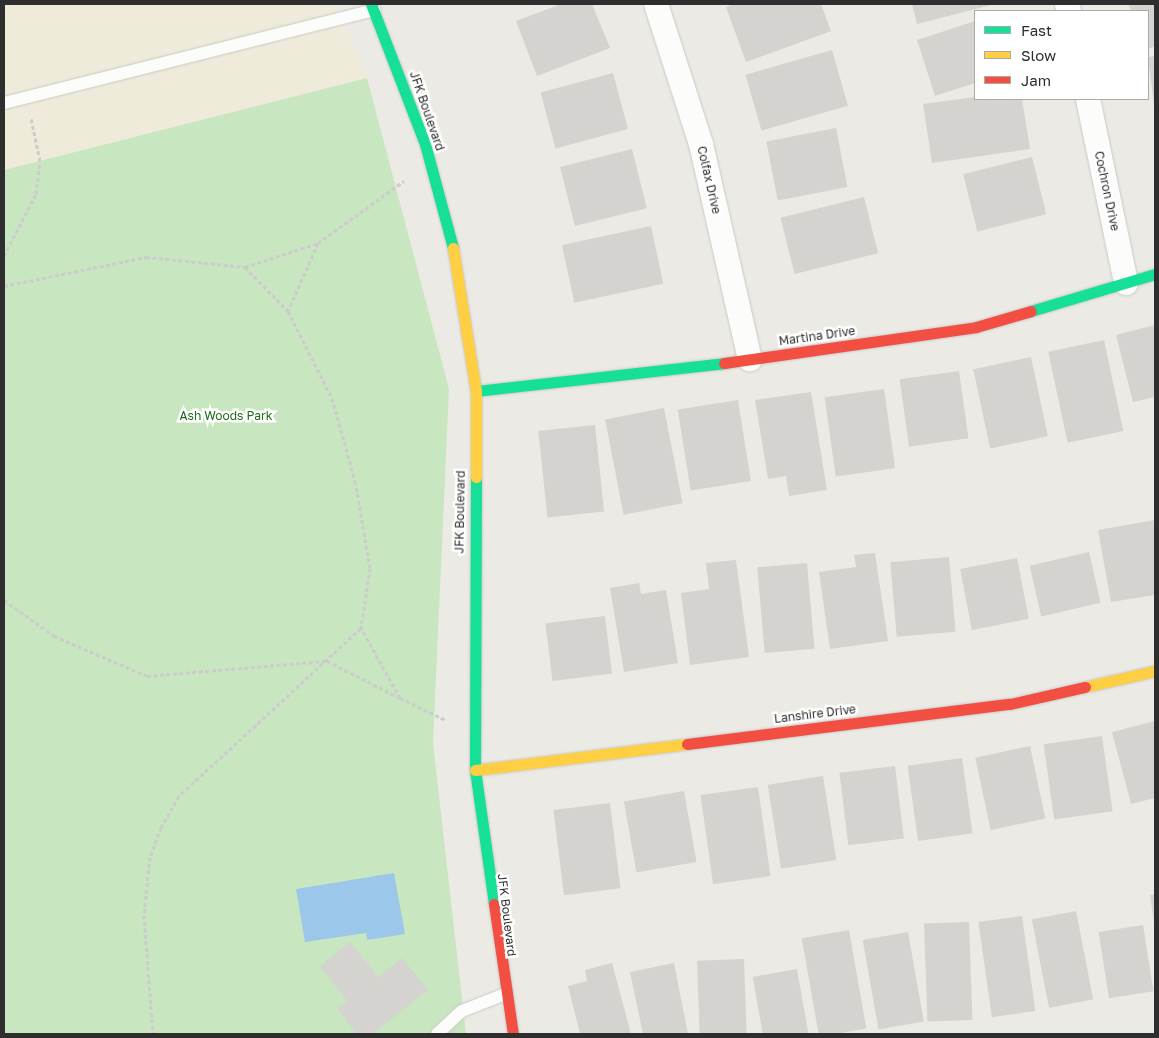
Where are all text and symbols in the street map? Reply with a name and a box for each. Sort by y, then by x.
legend [974,10,1149,100]
text: Fast [1021,21,1052,39]
text: Slow [1021,46,1056,64]
street label: JFK Boulevard [407,69,447,153]
text: Jam [1021,71,1051,89]
street label: Colfax Drive [694,145,724,215]
street label: Cochron Drive [1092,150,1122,232]
street label: Martina Drive [778,324,856,348]
park label: Ash Woods Park [180,409,272,423]
street label: JFK Boulevard [452,470,468,554]
street label: Lanshire Drive [773,702,857,726]
street label: JFK Boulevard [495,873,519,957]

